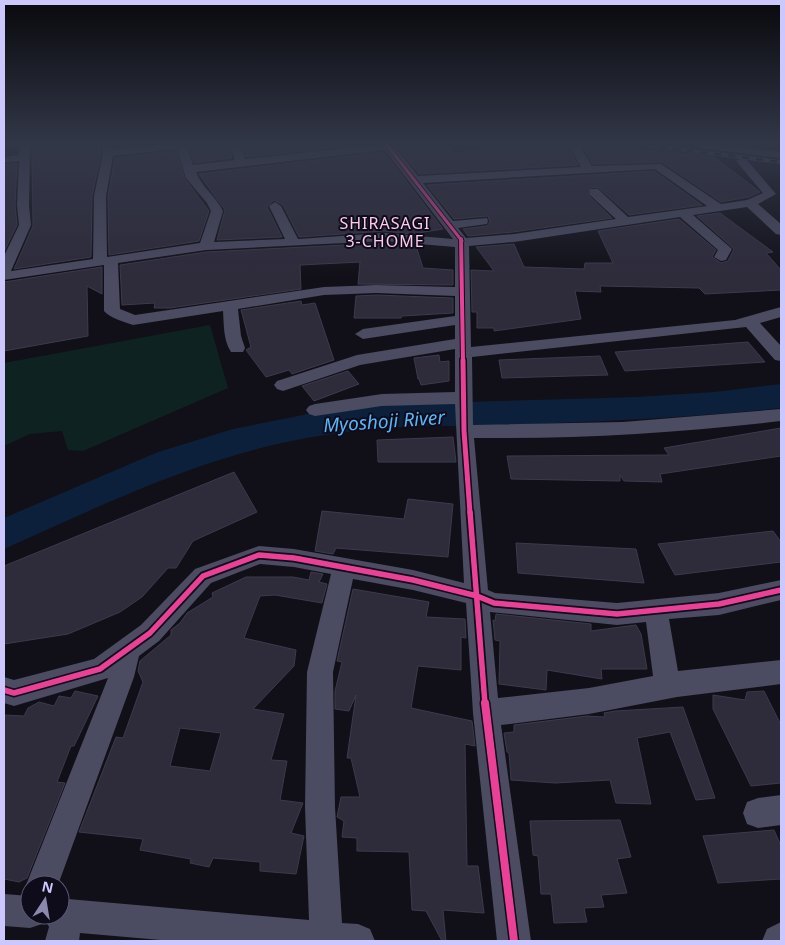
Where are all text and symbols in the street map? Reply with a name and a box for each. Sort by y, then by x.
district label: SHIRASAGI 3-CHOME [339,212,431,252]
water label: Myoshoji River [322,404,447,438]
north arrow [20,875,70,925]
text: N [40,876,55,897]

